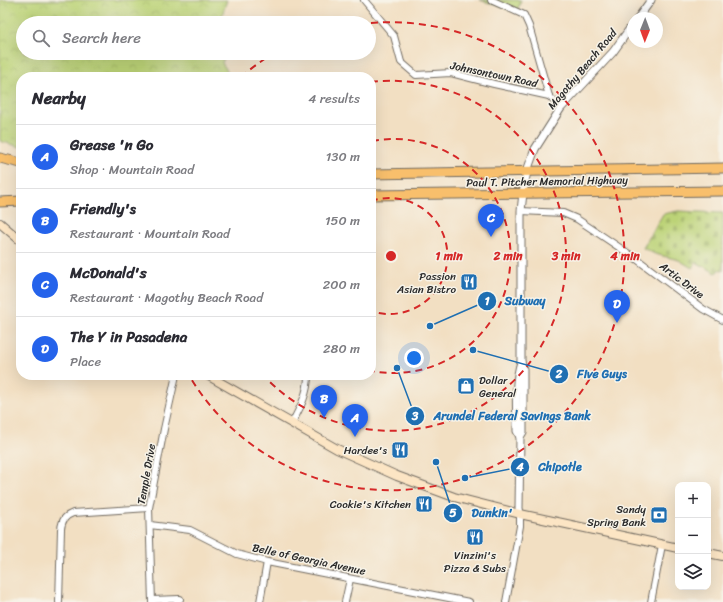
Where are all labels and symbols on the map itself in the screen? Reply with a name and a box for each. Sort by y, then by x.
north arrow [627,12,663,48]
street label: Magothy Beach Road [543,24,623,114]
street label: Johnsontown Road [448,56,540,93]
street label: Paul T. Pitcher Memorial Highway [466,171,628,192]
pin: C [478,204,504,237]
text: 1 min [435,245,463,267]
text: 2 min [492,245,523,267]
text: 3 min [551,245,581,267]
text: 4 min [609,245,640,267]
centre of rings [384,249,398,263]
street label: Artic Drive [654,256,709,304]
place label: Passion Asian Bistro [396,267,456,299]
restaurant icon: Passion Asian Bistro [459,272,479,292]
callout: Subway [477,289,554,313]
text: 1 [484,290,490,312]
text: Subway [503,290,546,312]
pin: D [604,290,630,323]
your location [404,348,424,368]
callout: Five Guys [549,362,635,386]
text: 2 [555,363,563,385]
text: Five Guys [576,363,628,385]
place label: Dollar General [479,371,517,403]
shop icon: Dollar General [456,376,476,396]
pin: B [311,385,337,418]
pin: A [342,404,368,437]
callout: Arundel Federal Savings Bank [405,404,599,428]
text: 3 [411,405,419,427]
text: Arundel Federal Savings Bank [432,405,591,427]
restaurant icon: Hardee's [390,440,410,460]
place label: Hardee's [344,441,387,460]
street label: Temple Drive [132,442,161,506]
callout: Chipotle [510,455,590,479]
text: 4 [515,456,524,478]
text: Chipotle [537,456,582,478]
restaurant icon: Cookie's Kitchen [414,494,434,514]
place label: Cookie's Kitchen [330,495,411,514]
place label: Sandy Spring Bank [587,500,646,532]
callout: Dunkin' [443,501,520,525]
text: 5 [449,502,457,524]
text: Dunkin' [472,502,513,524]
bank icon: Sandy Spring Bank [649,505,669,525]
restaurant icon: Vinzini's Pizza & Subs [465,527,485,547]
street label: Belle of Georgia Avenue [250,538,368,581]
place label: Vinzini's Pizza & Subs [444,546,507,578]

